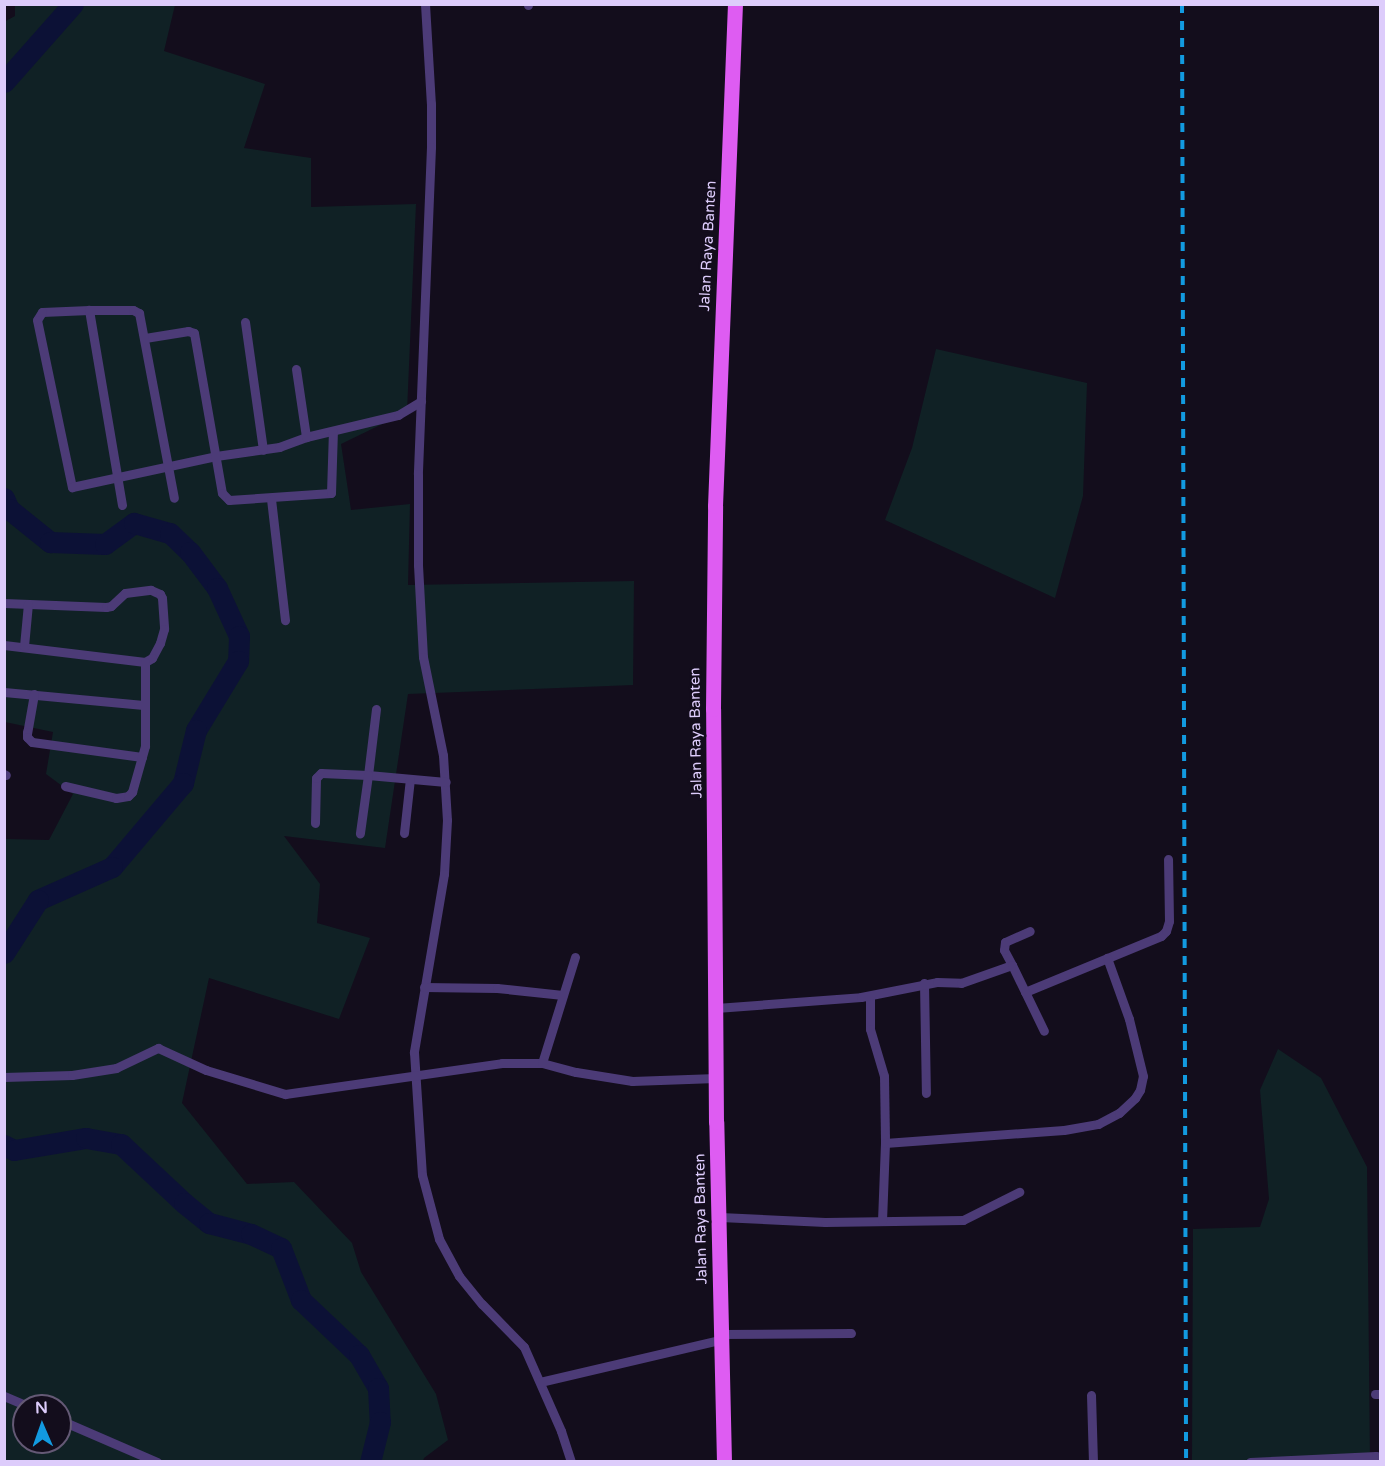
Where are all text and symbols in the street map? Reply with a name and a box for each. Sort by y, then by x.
street label: Jalan Raya Banten [696,180,720,312]
street label: Jalan Raya Banten [686,667,706,799]
street label: Jalan Raya Banten [691,1153,711,1285]
north arrow [12,1394,72,1454]
text: N [35,1398,48,1418]

